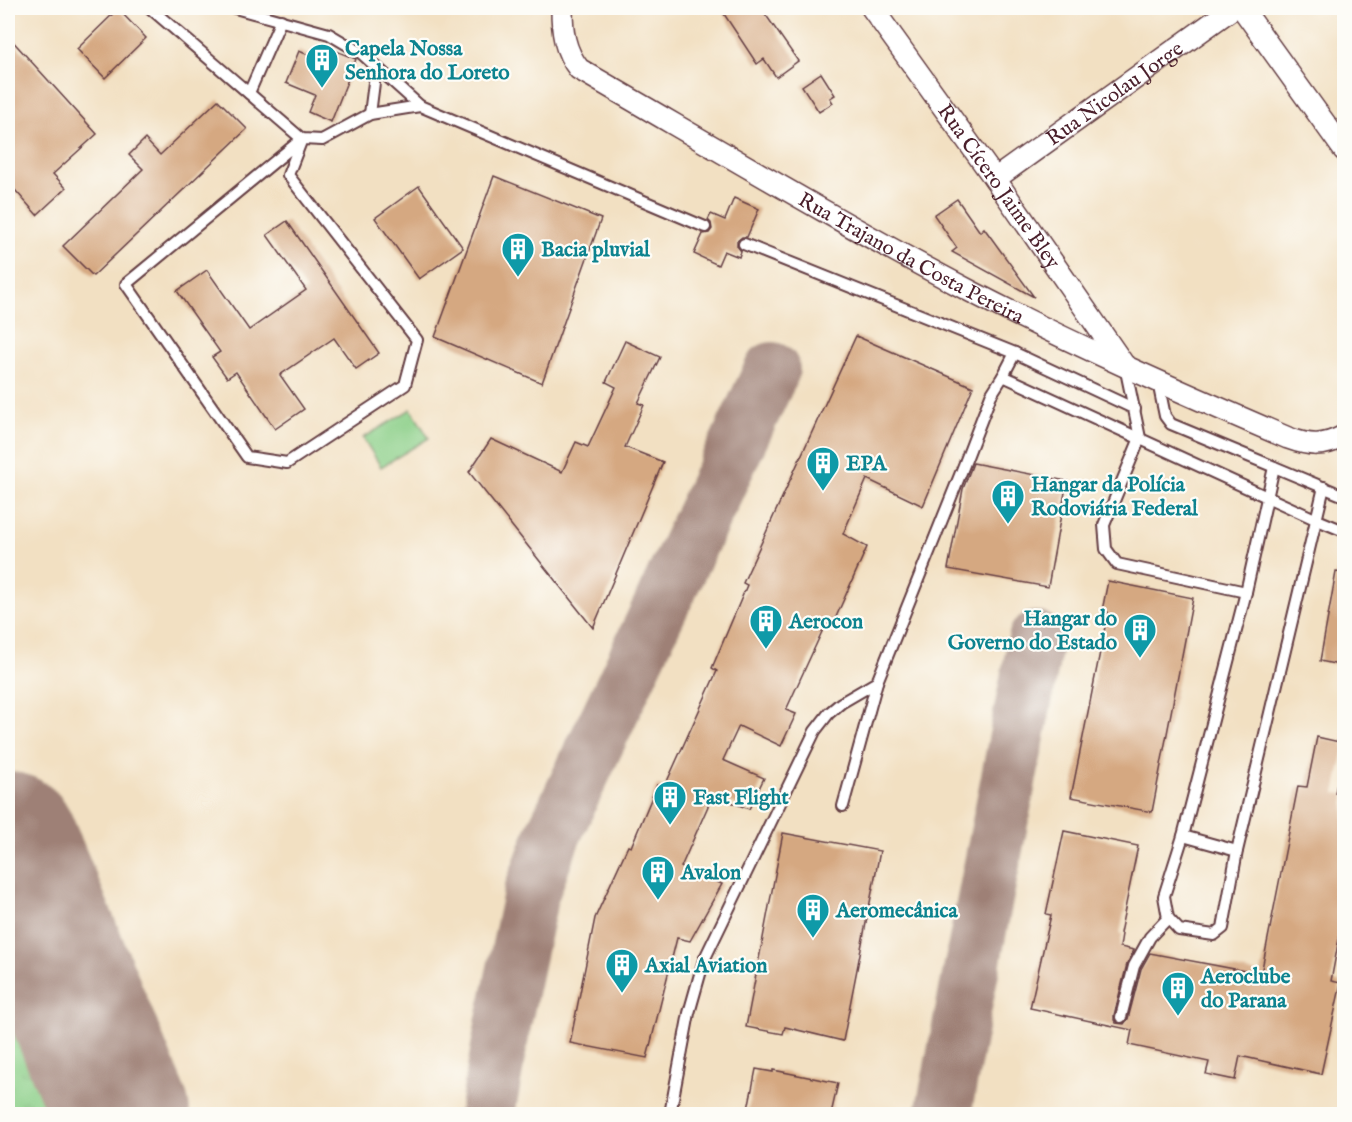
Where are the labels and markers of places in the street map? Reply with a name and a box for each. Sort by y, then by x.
place label: Capela Nossa Senhora do Loreto [345,36,510,87]
building icon: Capela Nossa Senhora do Loreto [304,42,340,89]
building icon: Bacia pluvial [500,231,536,278]
place label: Bacia pluvial [541,237,651,264]
building icon: EPA [805,445,841,492]
place label: EPA [846,451,888,478]
place label: Hangar da Polícia Rodoviária Federal [1031,472,1199,523]
building icon: Hangar da Polícia Rodoviária Federal [990,478,1026,525]
building icon: Aerocon [748,603,784,650]
place label: Hangar do Governo do Estado [948,606,1118,657]
place label: Aerocon [788,609,863,636]
building icon: Hangar do Governo do Estado [1122,612,1158,659]
building icon: Fast Flight [652,779,688,826]
place label: Fast Flight [693,785,789,812]
building icon: Avalon [640,854,676,901]
place label: Avalon [680,860,741,887]
building icon: Aeromecânica [795,892,831,939]
place label: Aeromecânica [835,898,958,925]
building icon: Axial Aviation [604,947,640,994]
place label: Axial Aviation [644,953,767,980]
place label: Aeroclube do Parana [1200,964,1291,1015]
building icon: Aeroclube do Parana [1160,970,1196,1017]

